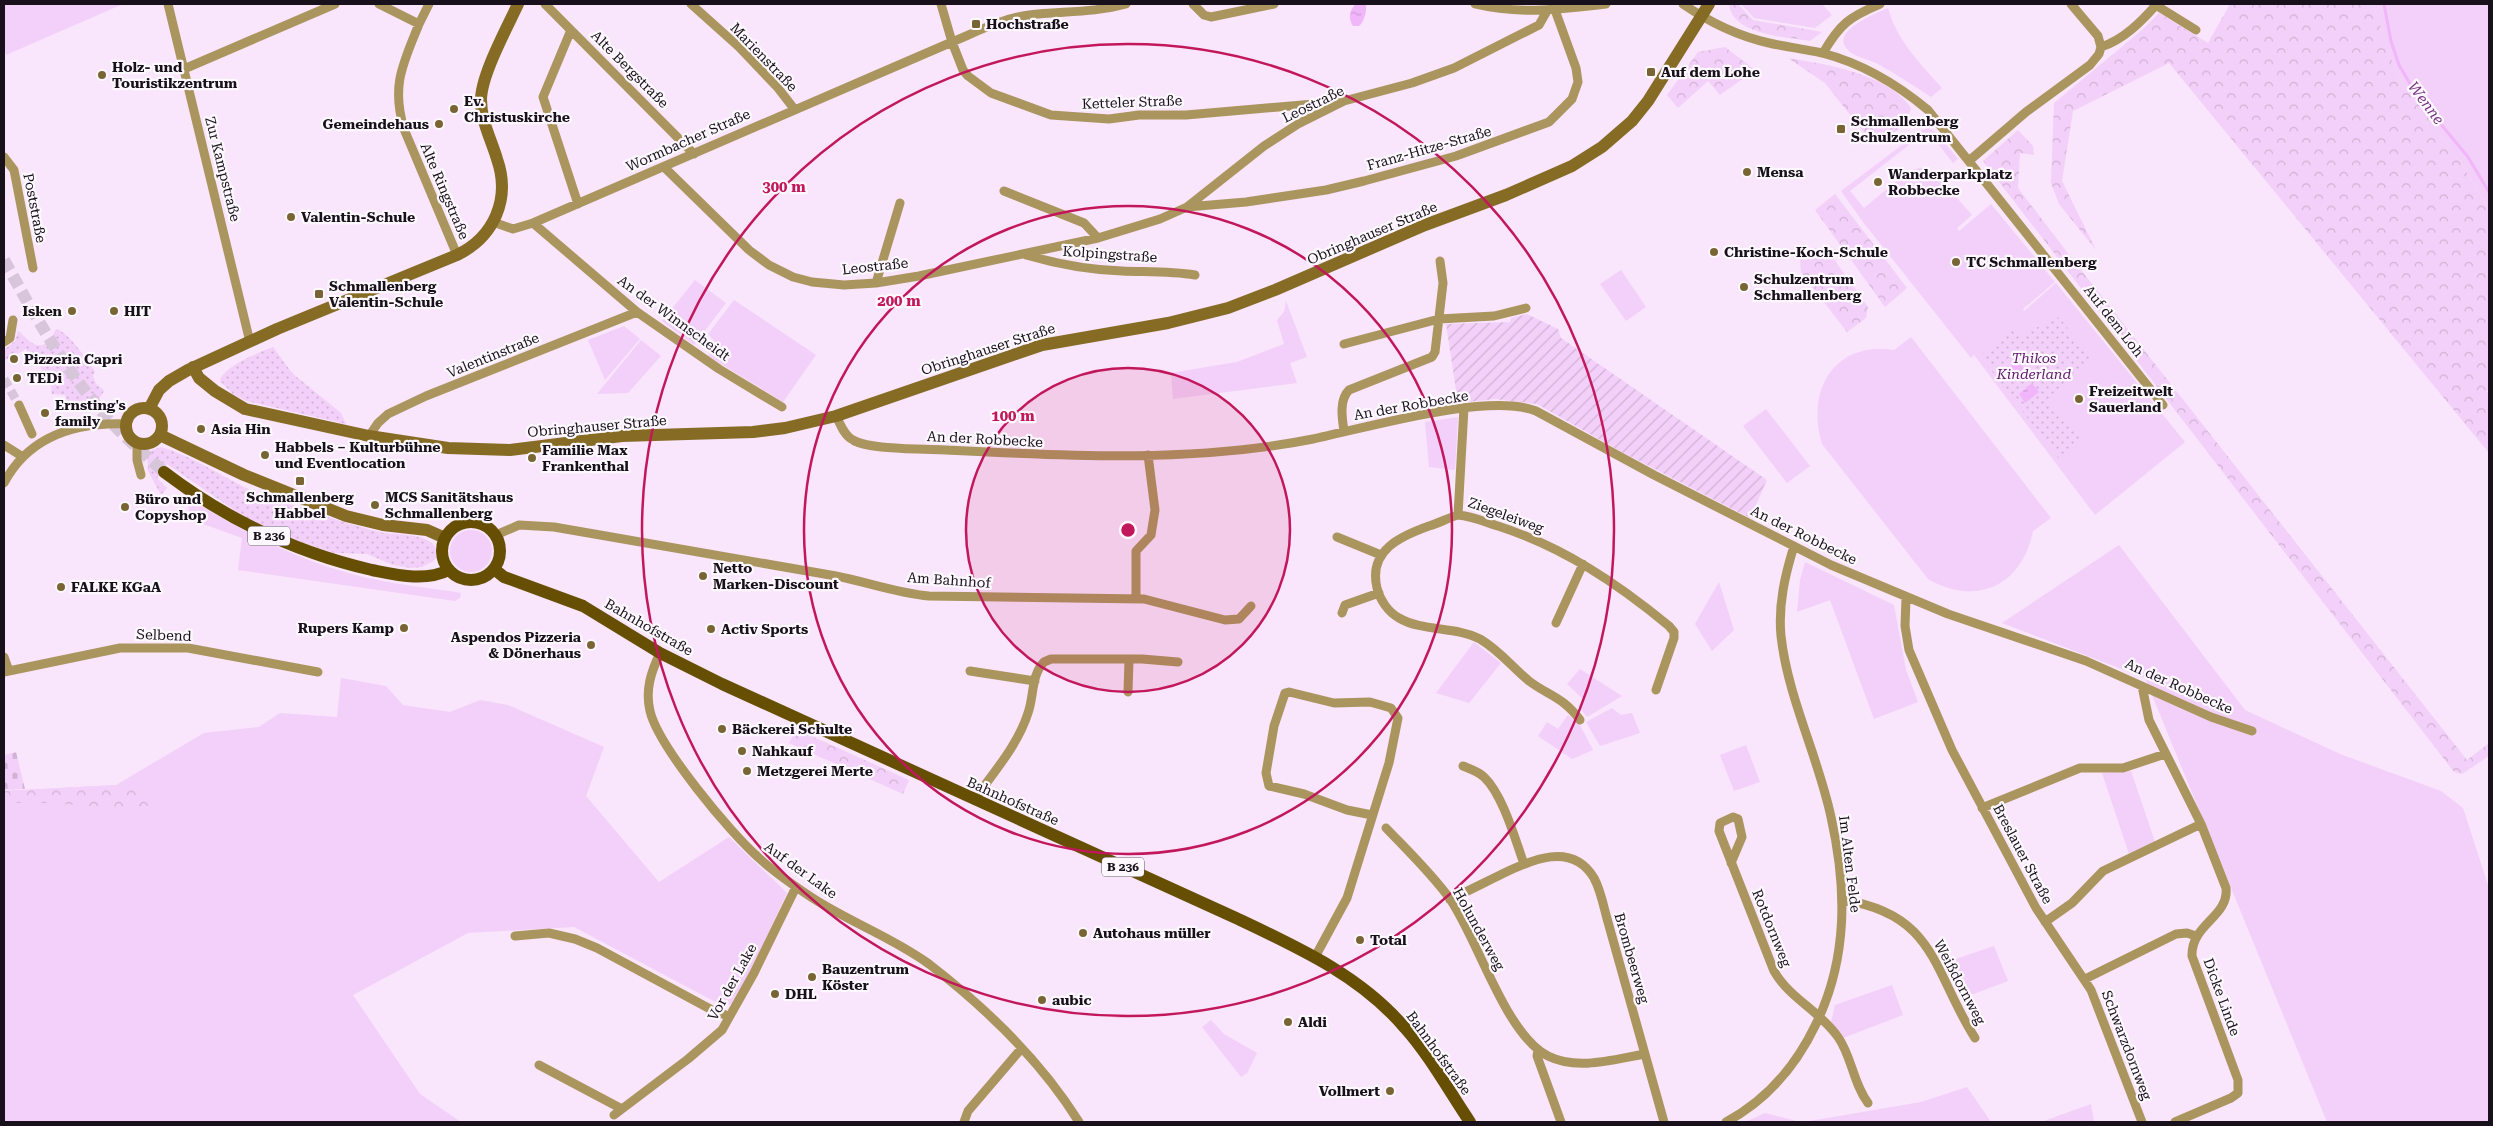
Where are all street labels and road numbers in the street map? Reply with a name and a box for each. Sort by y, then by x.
street label: Marienstraße [727,19,801,95]
street label: Alte Bergstraße [588,27,672,111]
street label: Leostraße [1280,82,1347,126]
street label: Ketteler Straße [1082,92,1183,112]
street label: Wormbacher Straße [623,105,753,175]
street label: Zur Kampstraße [202,115,244,224]
street label: Franz-Hitze-Straße [1365,122,1493,173]
street label: Alte Ringstraße [417,140,473,242]
street label: Poststraße [20,172,50,245]
street label: Obringhauser Straße [1305,198,1440,268]
street label: Kolpingstraße [1062,243,1158,265]
street label: Leostraße [841,255,909,277]
street label: An der Winnscheidt [615,272,733,364]
street label: Auf dem Loh [2081,282,2147,360]
street label: Obringhauser Straße [919,320,1057,378]
street label: Valentinstraße [445,329,542,381]
street label: An der Robbecke [1352,387,1470,423]
street label: Obringhauser Straße [527,412,668,440]
street label: An der Robbecke [927,428,1044,450]
street label: Ziegeleiweg [1466,494,1546,536]
street label: An der Robbecke [1748,502,1860,568]
road number: B 236 [248,526,290,546]
street label: Am Bahnhof [907,569,992,591]
street label: Bahnhofstraße [602,595,696,659]
street label: Selbend [136,626,192,644]
street label: An der Robbecke [2123,655,2236,717]
street label: Bahnhofstraße [964,774,1062,829]
street label: Breslauer Straße [1990,802,2056,907]
street label: Im Alten Felde [1836,815,1864,914]
street label: Auf der Lake [762,838,841,902]
road number: B 236 [1102,858,1144,876]
street label: Holunderweg [1450,885,1508,973]
street label: Rotdornweg [1749,887,1795,969]
street label: Brombeerweg [1611,911,1653,1005]
street label: Weißdornweg [1931,937,1989,1027]
street label: Vor der Lake [704,941,760,1023]
street label: Dicke Linde [2201,956,2244,1038]
street label: Schwarzdornweg [2099,988,2155,1102]
street label: Bahnhofstraße [1403,1008,1475,1098]

